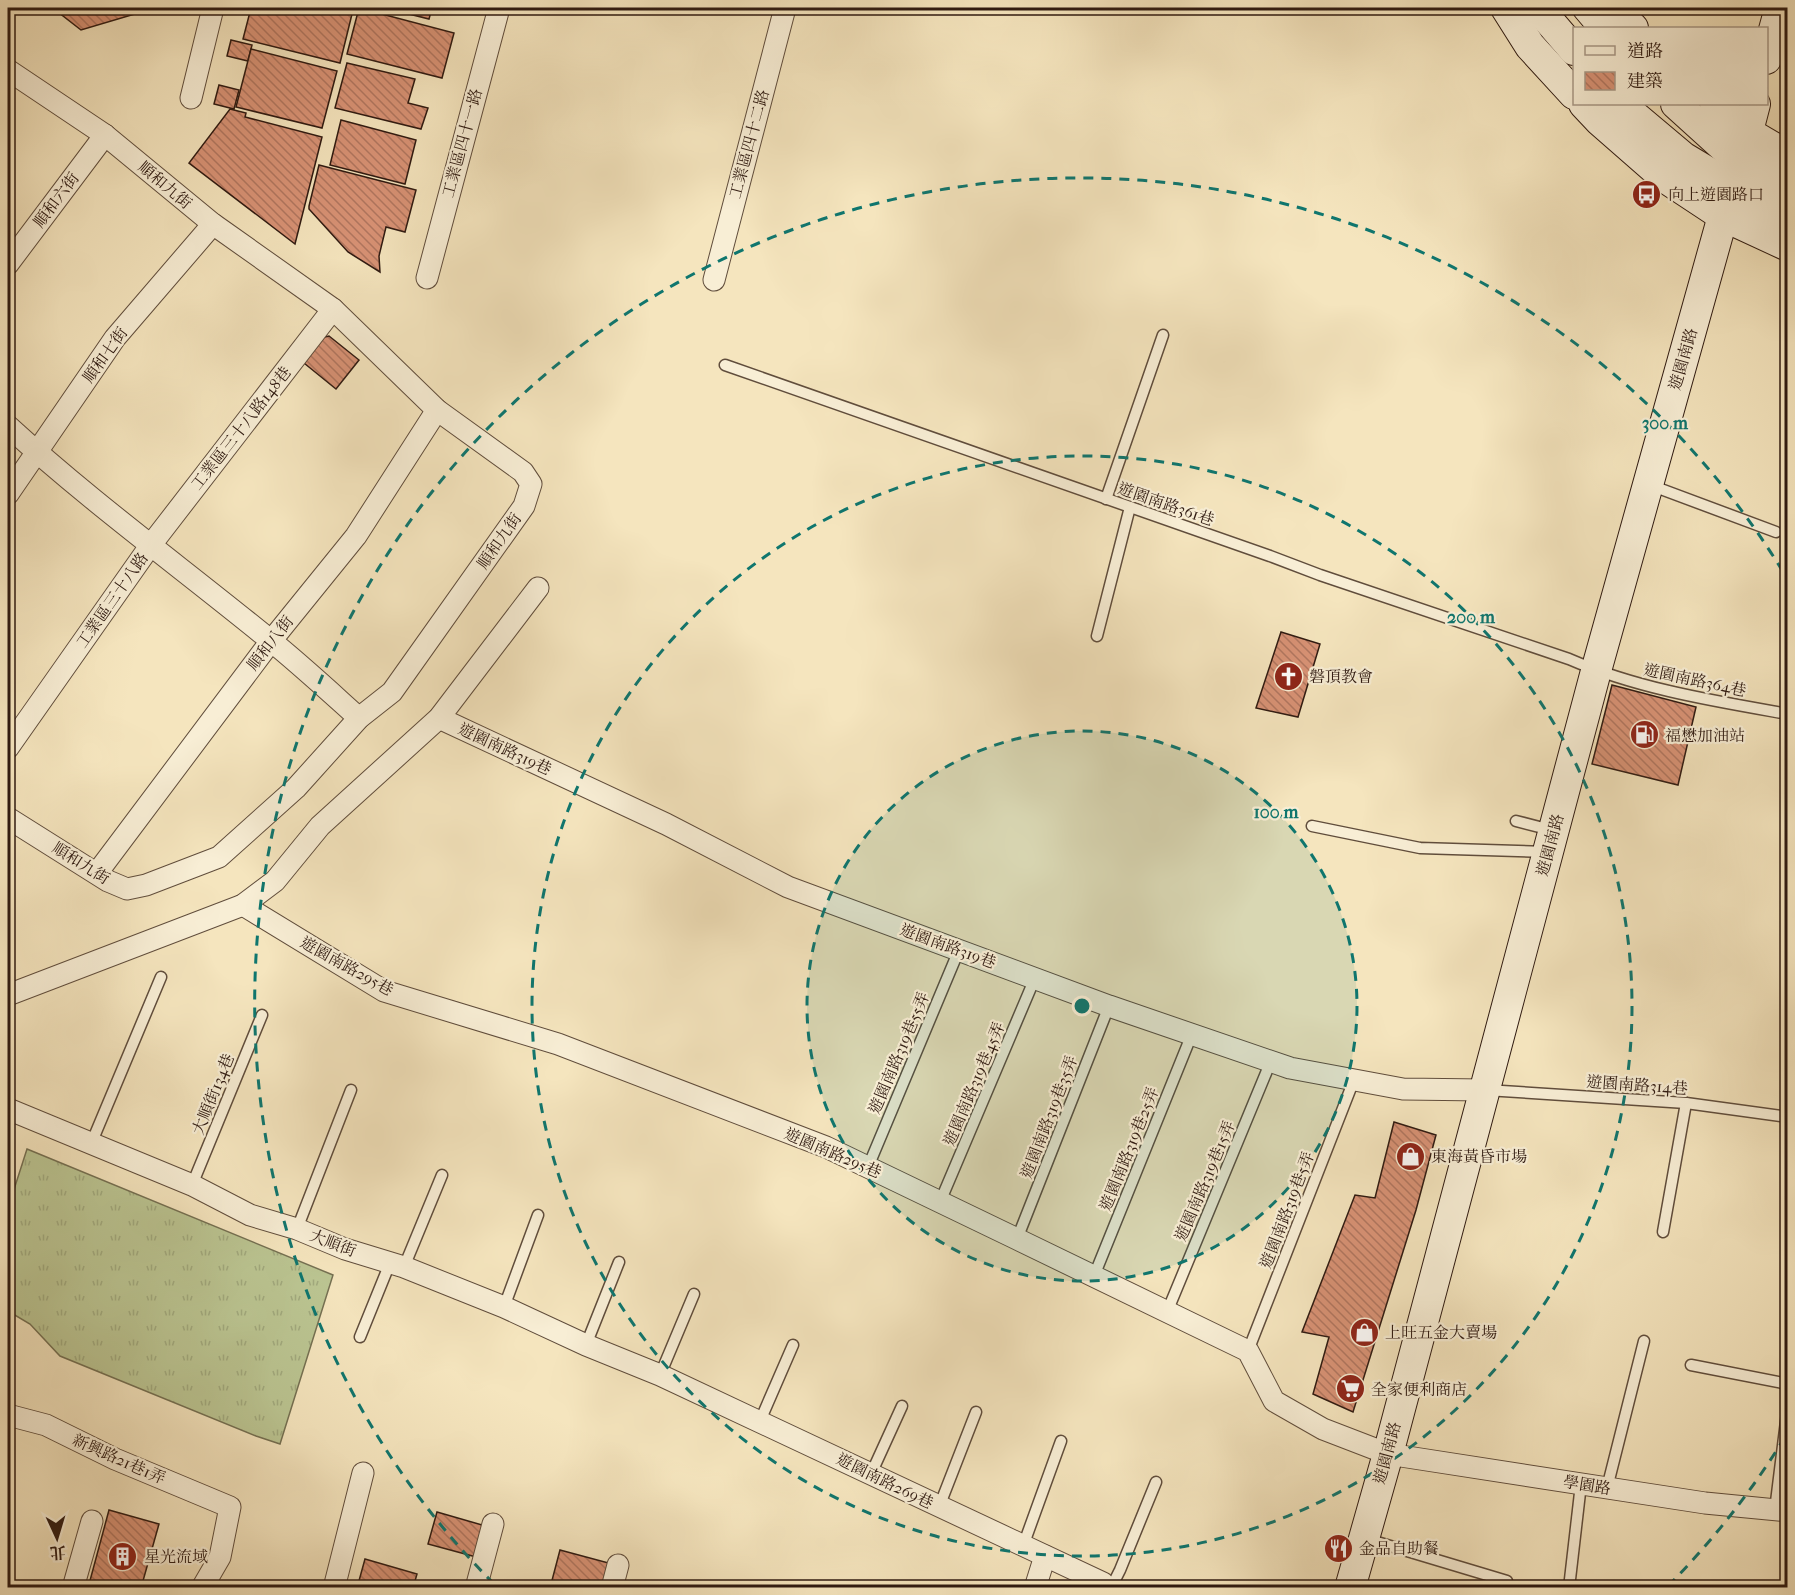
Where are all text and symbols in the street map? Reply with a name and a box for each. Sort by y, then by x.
legend [1573,27,1768,105]
text: 道路 [1627,41,1663,62]
text: 建築 [1627,71,1663,92]
street label: 工業區四十一路 [438,86,486,200]
street label: 工業區四十二路 [725,87,773,201]
street label: 順和九街 [134,157,196,213]
street label: 順和六街 [29,169,83,231]
bus stop icon: 向上遊園路口 [1631,178,1663,210]
place label: 向上遊園路口 [1668,185,1764,204]
street label: 順和七街 [79,324,131,386]
street label: 遊園南路 [1665,326,1701,392]
street label: 工業區三十八路148巷 [187,363,295,493]
text: 300 m [1642,413,1689,434]
street label: 遊園南路361巷 [1115,479,1217,529]
street label: 順和九街 [473,509,525,573]
street label: 工業區三十八路 [72,549,152,651]
text: 200 m [1447,607,1496,628]
street label: 順和八街 [243,612,297,674]
church icon: 磐頂教會 [1272,660,1304,692]
street label: 遊園南路364巷 [1642,660,1748,700]
place label: 磐頂教會 [1309,667,1373,686]
street label: 遊園南路319巷 [455,719,555,779]
fuel station icon: 福懋加油站 [1628,719,1660,751]
place label: 福懋加油站 [1665,726,1745,745]
text: 100 m [1253,802,1300,823]
street label: 遊園南路 [1533,812,1567,878]
street label: 順和九街 [49,838,113,888]
street label: 遊園南路319巷 [897,920,999,972]
street label: 遊園南路295巷 [297,933,397,999]
street label: 遊園南路319巷55弄 [865,989,933,1117]
centre of rings [1072,996,1092,1016]
street label: 遊園南路319巷45弄 [939,1019,1009,1149]
street label: 大順街134巷 [188,1051,238,1137]
street label: 遊園南路319巷35弄 [1017,1053,1081,1181]
street label: 遊園南路314巷 [1586,1072,1688,1098]
street label: 遊園南路319巷25弄 [1096,1084,1162,1214]
street label: 遊園南路319巷15弄 [1171,1118,1239,1244]
street label: 遊園南路295巷 [782,1124,884,1182]
shop icon: 東海黃昏市場 [1394,1140,1426,1172]
place label: 東海黃昏市場 [1431,1147,1527,1166]
street label: 遊園南路319巷5弄 [1256,1149,1318,1271]
street label: 大順街 [307,1226,359,1260]
shop icon: 上旺五金大賣場 [1348,1316,1380,1348]
place label: 上旺五金大賣場 [1385,1323,1497,1342]
supermarket icon: 全家便利商店 [1334,1373,1366,1405]
place label: 全家便利商店 [1371,1380,1467,1399]
street label: 遊園南路 [1370,1420,1404,1486]
street label: 新興路21巷1弄 [70,1430,168,1488]
street label: 遊園南路269巷 [834,1449,936,1513]
street label: 學園路 [1562,1472,1612,1498]
north arrow [27,1508,87,1568]
restaurant icon: 金品自助餐 [1322,1532,1354,1564]
place label: 金品自助餐 [1359,1539,1439,1558]
building icon: 星光流域 [107,1540,139,1572]
text: 北 [49,1542,67,1563]
place label: 星光流域 [144,1547,208,1566]

